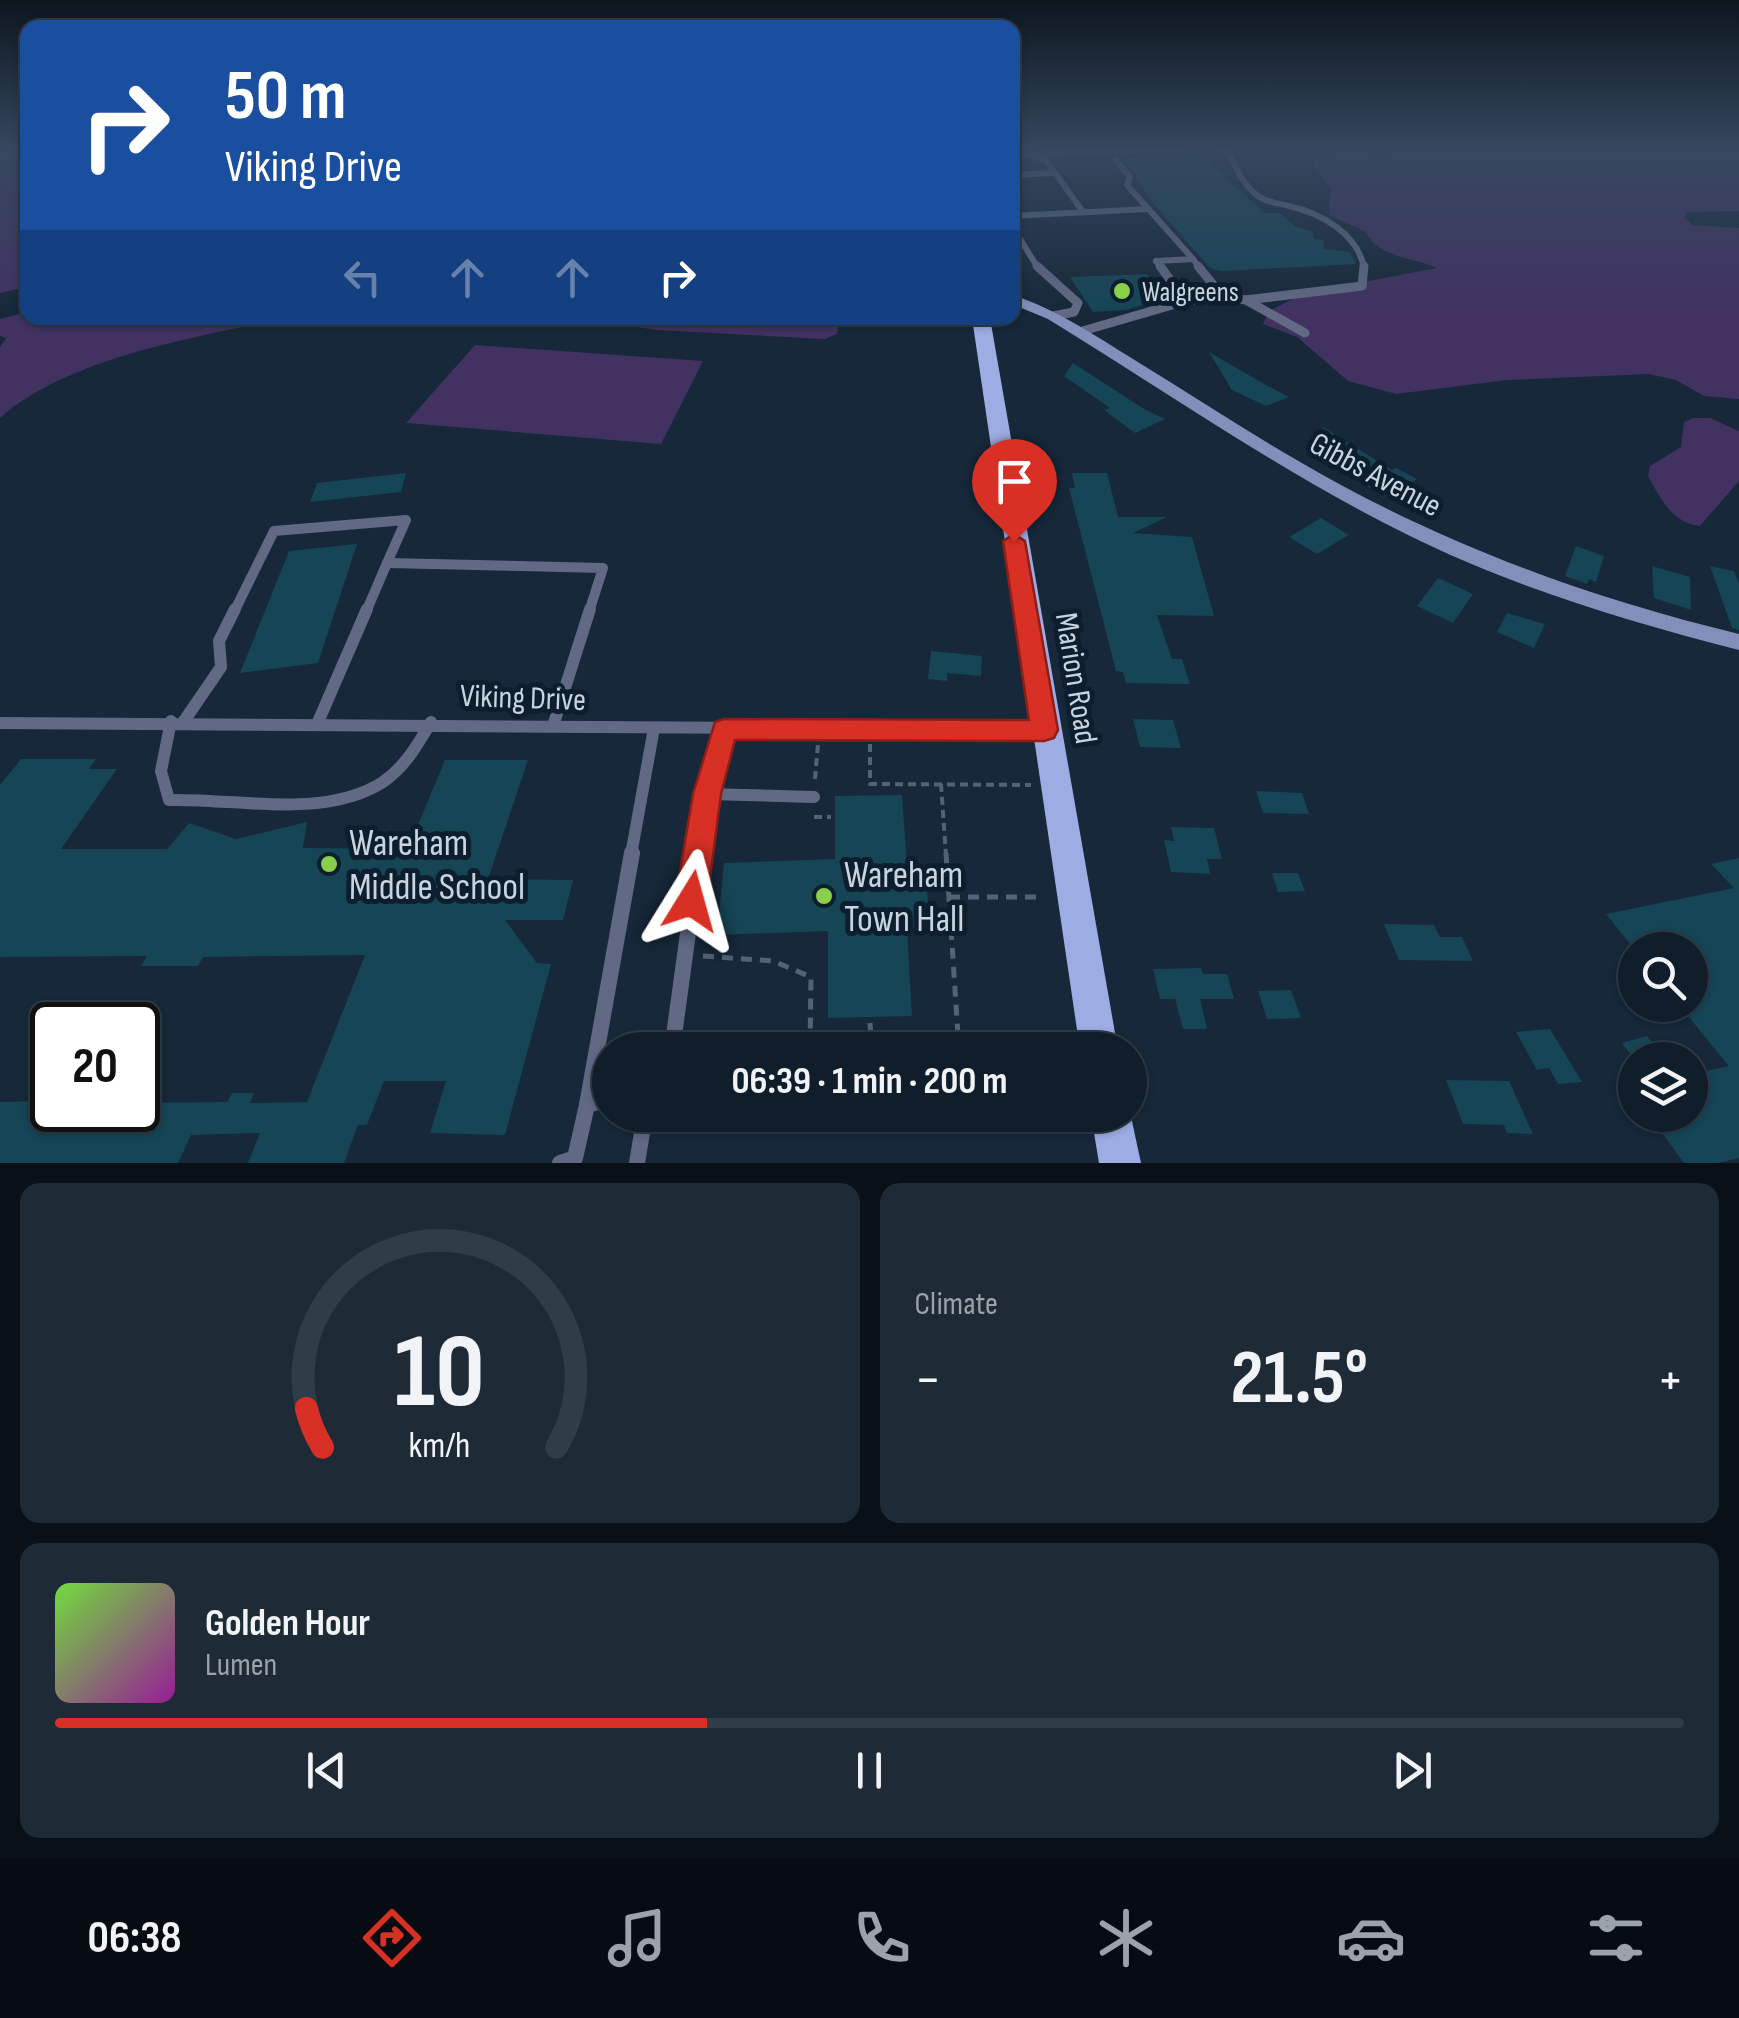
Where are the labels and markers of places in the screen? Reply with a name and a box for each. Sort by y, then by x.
place label: Walgreens [1142,276,1239,309]
marker: Walgreens [1111,280,1133,302]
pin [972,439,1057,542]
place label: Wareham Middle School [349,821,525,910]
marker: Wareham Middle School [318,853,340,875]
place label: Wareham Town Hall [844,853,964,942]
marker: Wareham Town Hall [813,885,835,907]

